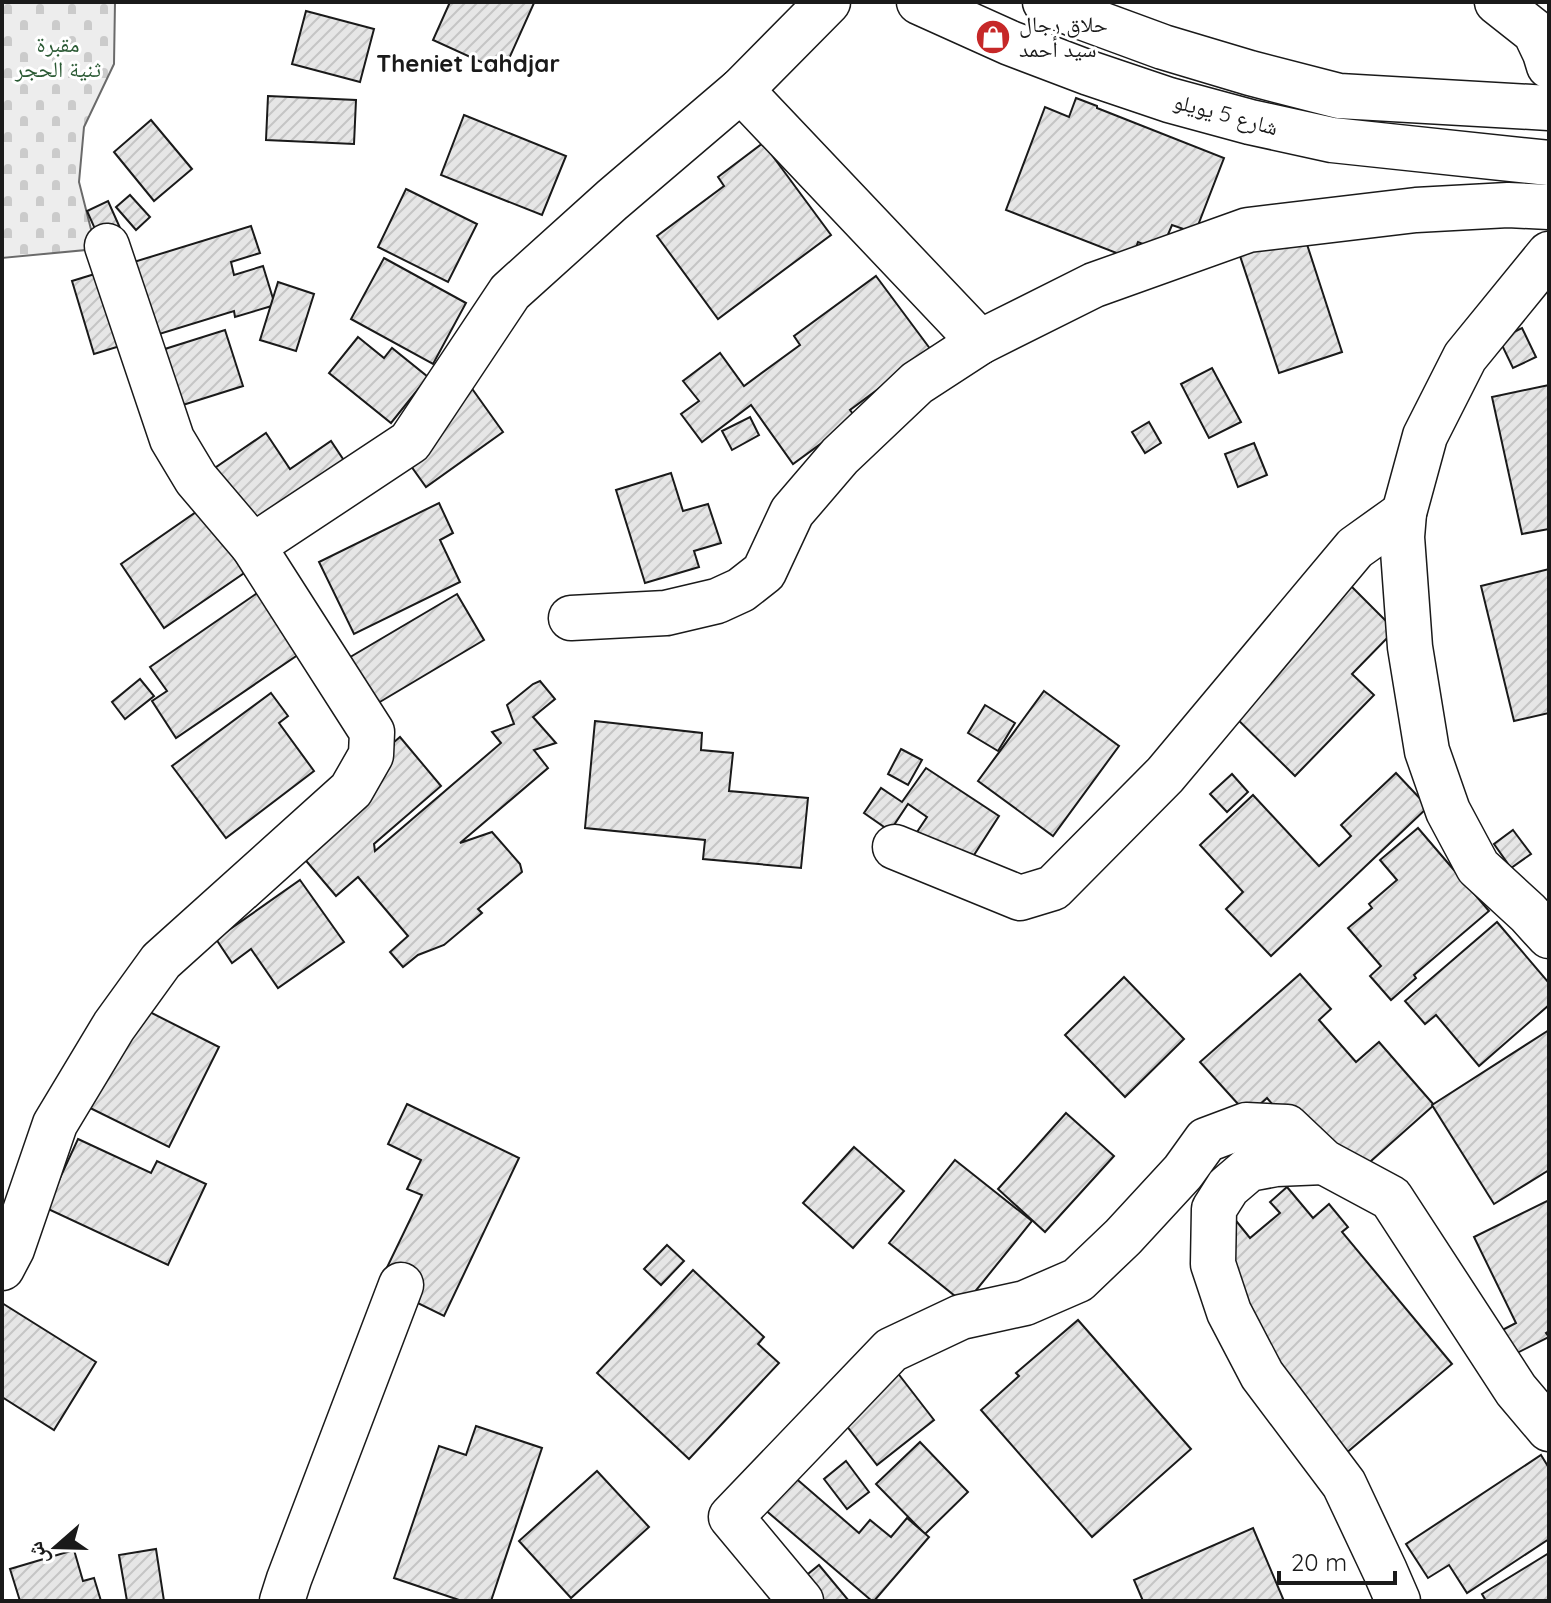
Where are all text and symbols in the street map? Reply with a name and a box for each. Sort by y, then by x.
place label: حلاق رجال سيد أحمد [1019,10,1108,63]
shop icon: حلاق رجال سيد أحمد [974,18,1012,56]
park label: مقبرة ثنية الحجر [14,30,101,83]
district label: Theniet Lahdjar [376,48,560,78]
street label: شارع 5 يويلو [1171,87,1281,141]
north arrow [16,1507,96,1587]
scale bar [1279,1535,1395,1585]
text: ش [20,1538,54,1570]
text: 20 m [1291,1547,1347,1577]

